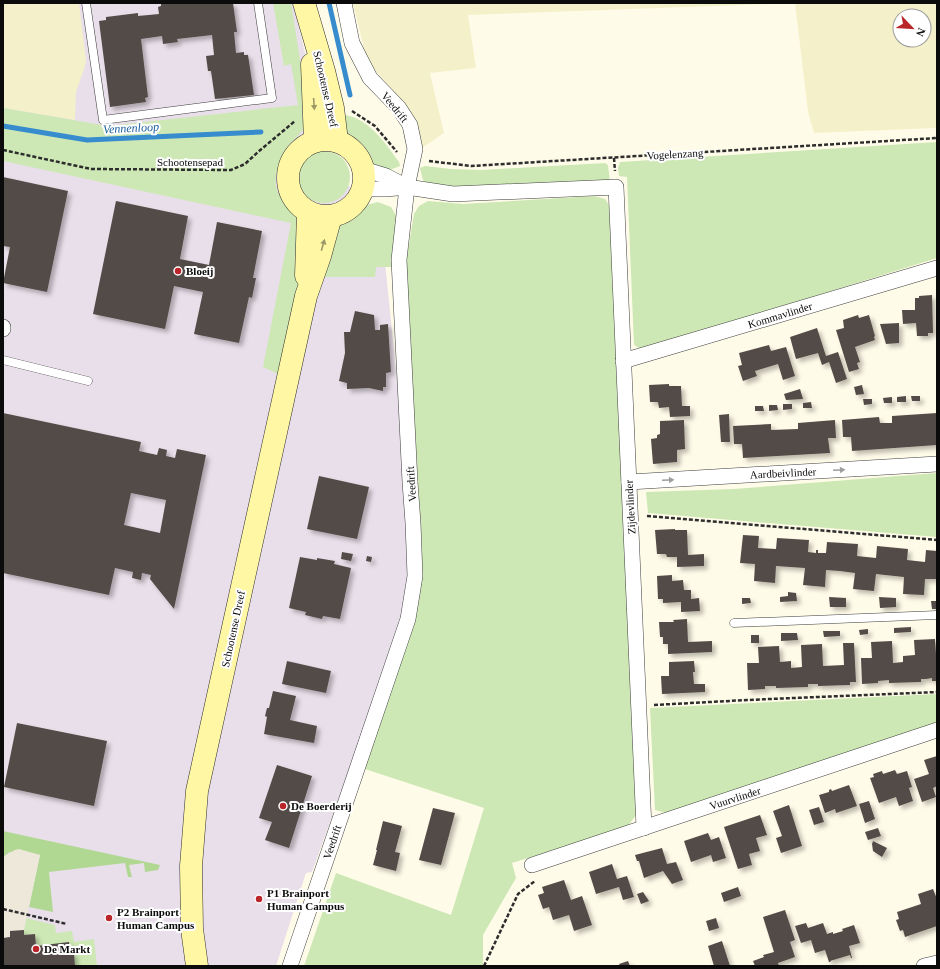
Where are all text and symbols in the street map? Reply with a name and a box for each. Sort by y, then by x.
north arrow [892,8,932,48]
text: N [914,26,928,38]
street label: Schootense Dreef [311,50,341,129]
street label: Veedrift [379,89,411,125]
one-way arrow [311,98,318,110]
water label: Vennenloop [103,120,159,136]
street label: Vogelenzang [646,147,704,161]
street label: Schootensepad [157,156,223,168]
one-way arrow [320,239,326,251]
place label: Bloeij [186,265,214,277]
marker: Bloeij [173,266,183,276]
street label: Kommavlinder [746,299,814,330]
street label: Aardbeivlinder [749,465,817,481]
street label: Veedrift [404,466,418,502]
one-way arrow [833,466,845,473]
one-way arrow [662,477,675,483]
street label: Zijdevlinder [623,479,637,534]
street label: Schootense Dreef [219,589,247,668]
street label: Vuurvlinder [708,784,762,812]
place label: De Boerderij [291,800,352,812]
marker: De Boerderij [278,801,288,811]
street label: Veedrift [321,823,343,861]
place label: P1 Brainport Human Campus [267,887,345,912]
marker: P1 Brainport Human Campus [254,894,264,904]
place label: P2 Brainport Human Campus [117,906,195,931]
marker: P2 Brainport Human Campus [104,913,114,923]
place label: De Markt [44,943,90,955]
marker: De Markt [31,944,41,954]

